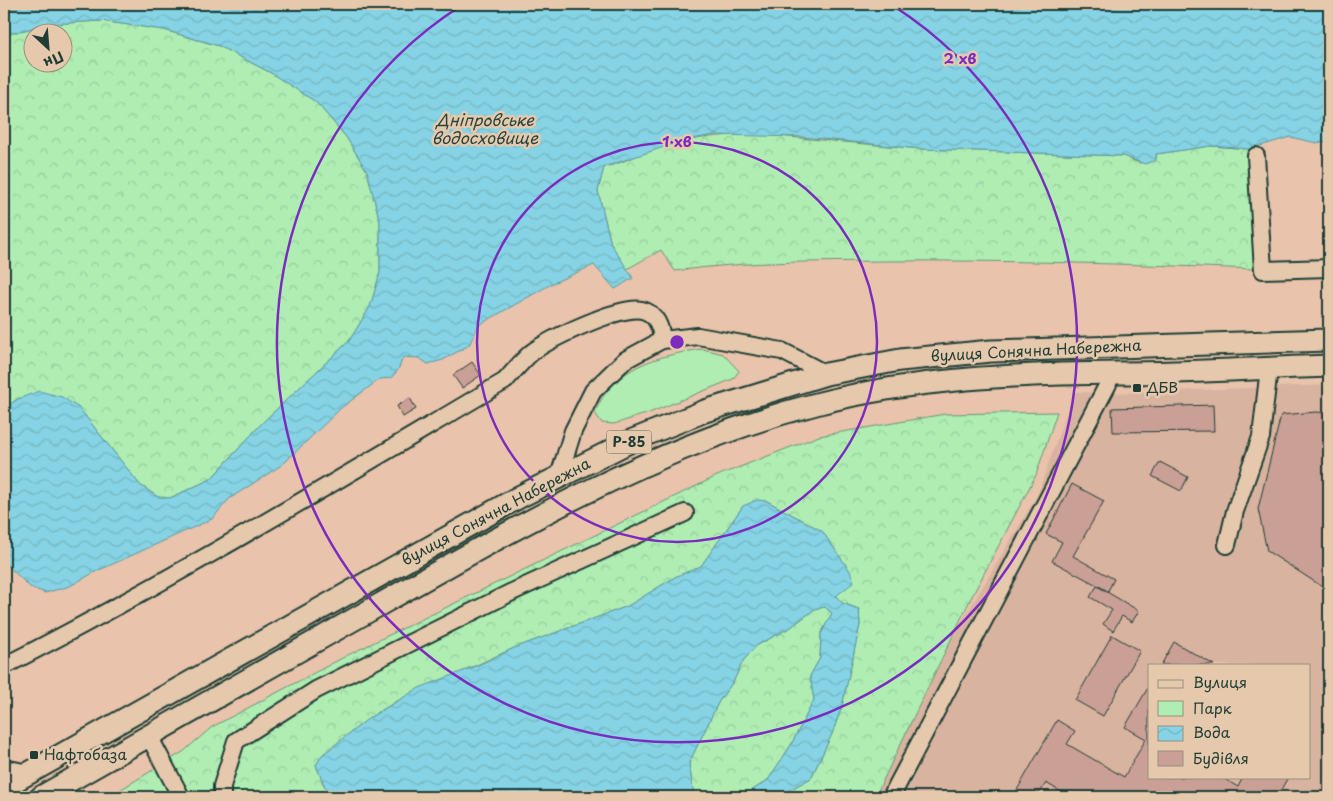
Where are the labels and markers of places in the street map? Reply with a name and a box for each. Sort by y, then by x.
centre of rings [668,333,686,351]
place label: ДБВ [1146,375,1178,398]
marker: ДБВ [1131,382,1143,394]
place label: Нафтобаза [44,742,127,765]
marker: Нафтобаза [28,749,40,761]

